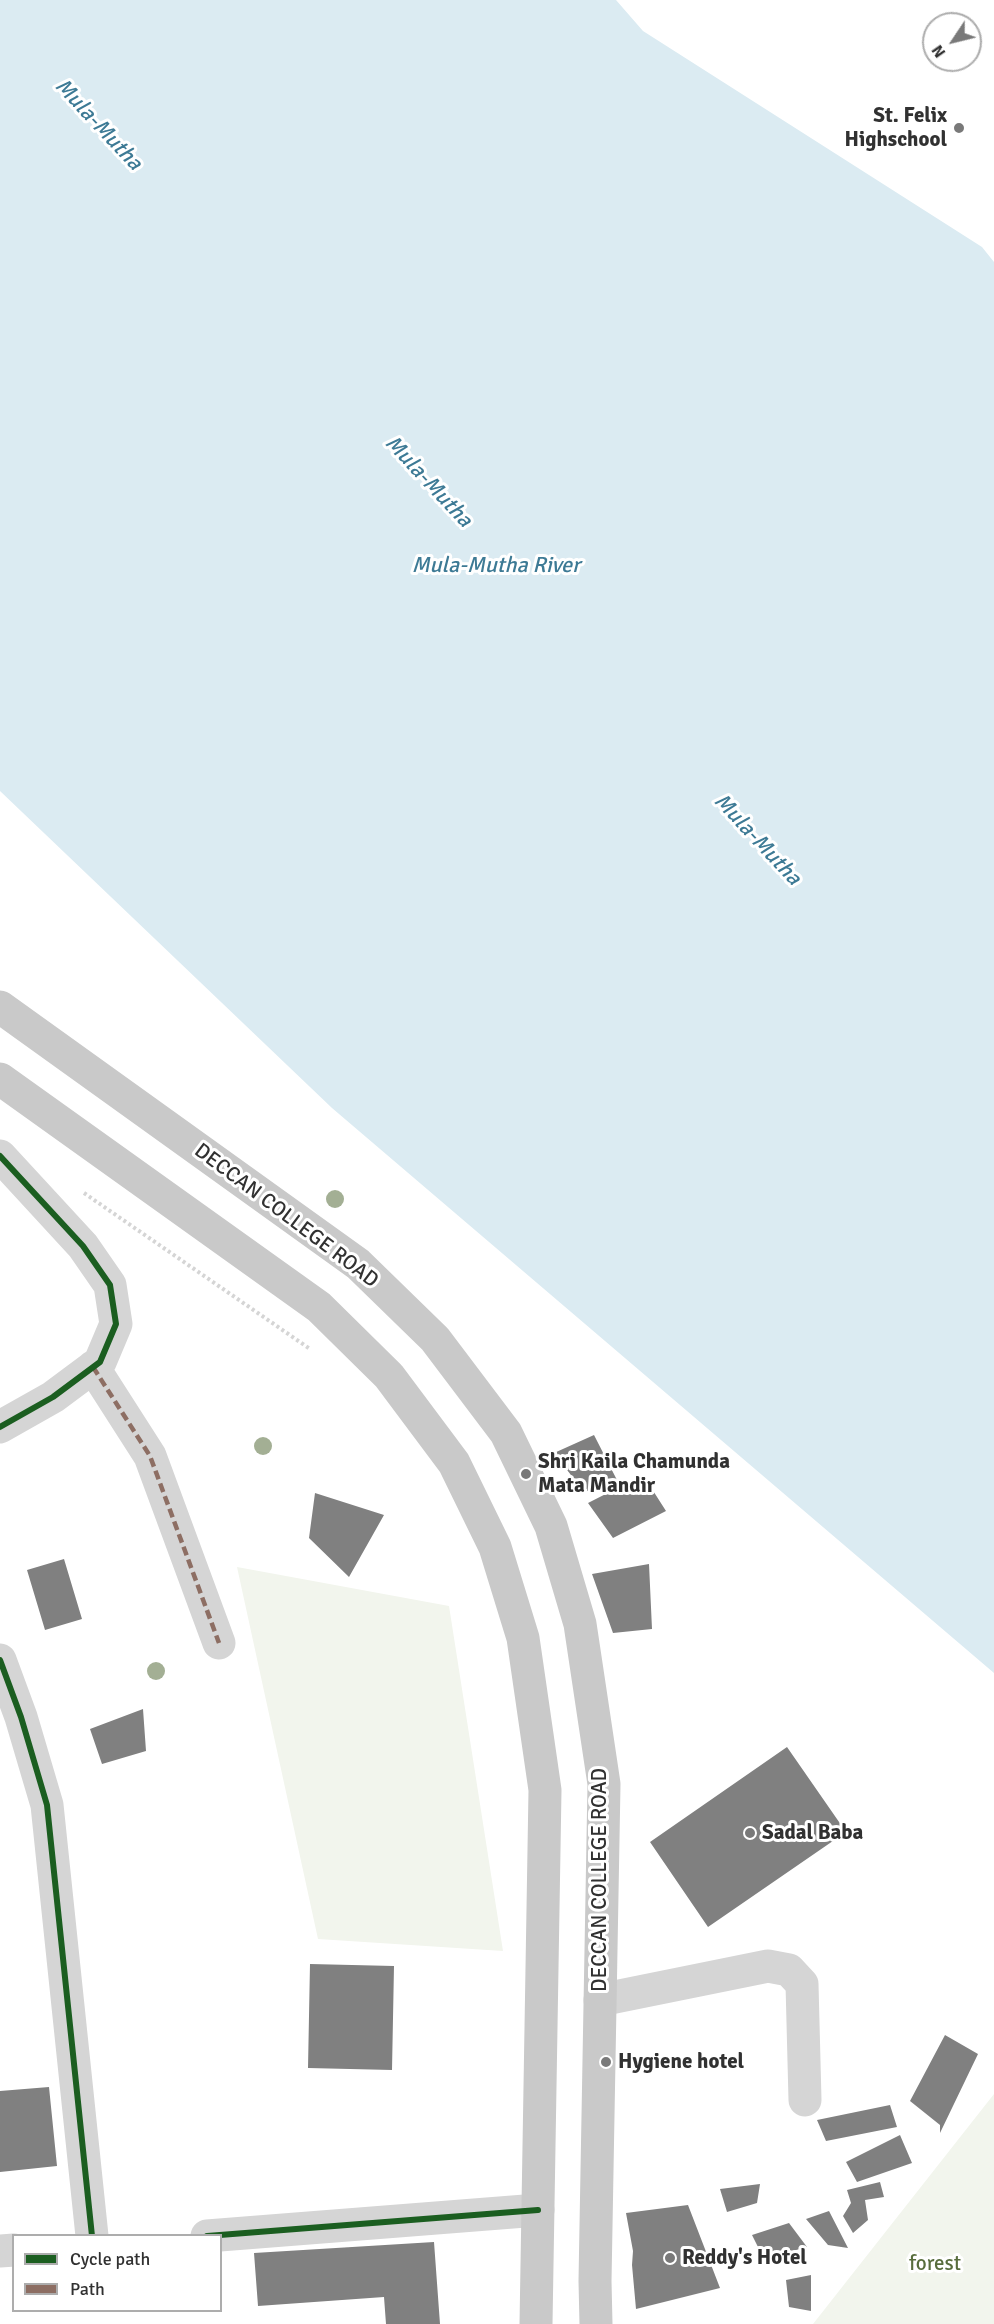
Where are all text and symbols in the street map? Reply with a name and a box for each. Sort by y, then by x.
north arrow [922,12,982,72]
text: N [928,41,950,61]
water label: Mula-Mutha [49,74,147,176]
place label: St. Felix Highschool [844,103,947,153]
marker: St. Felix Highschool [952,121,966,135]
water label: Mula-Mutha [379,431,477,533]
water label: Mula-Mutha River [412,553,580,579]
water label: Mula-Mutha [708,789,806,891]
street label: DECCAN COLLEGE ROAD [189,1138,383,1294]
place label: Shri Kaila Chamunda Mata Mandir [538,1449,730,1499]
marker: Shri Kaila Chamunda Mata Mandir [519,1467,533,1481]
street label: DECCAN COLLEGE ROAD [587,1768,613,1992]
place label: Sadal Baba [762,1820,863,1846]
marker: Sadal Baba [743,1826,757,1840]
place label: Hygiene hotel [618,2049,744,2075]
marker: Hygiene hotel [599,2055,613,2069]
legend [12,2234,222,2312]
place label: Reddy's Hotel [682,2245,807,2271]
text: Cycle path [70,2248,150,2270]
marker: Reddy's Hotel [663,2251,677,2265]
park label: forest [909,2251,961,2277]
text: Path [70,2278,105,2300]

